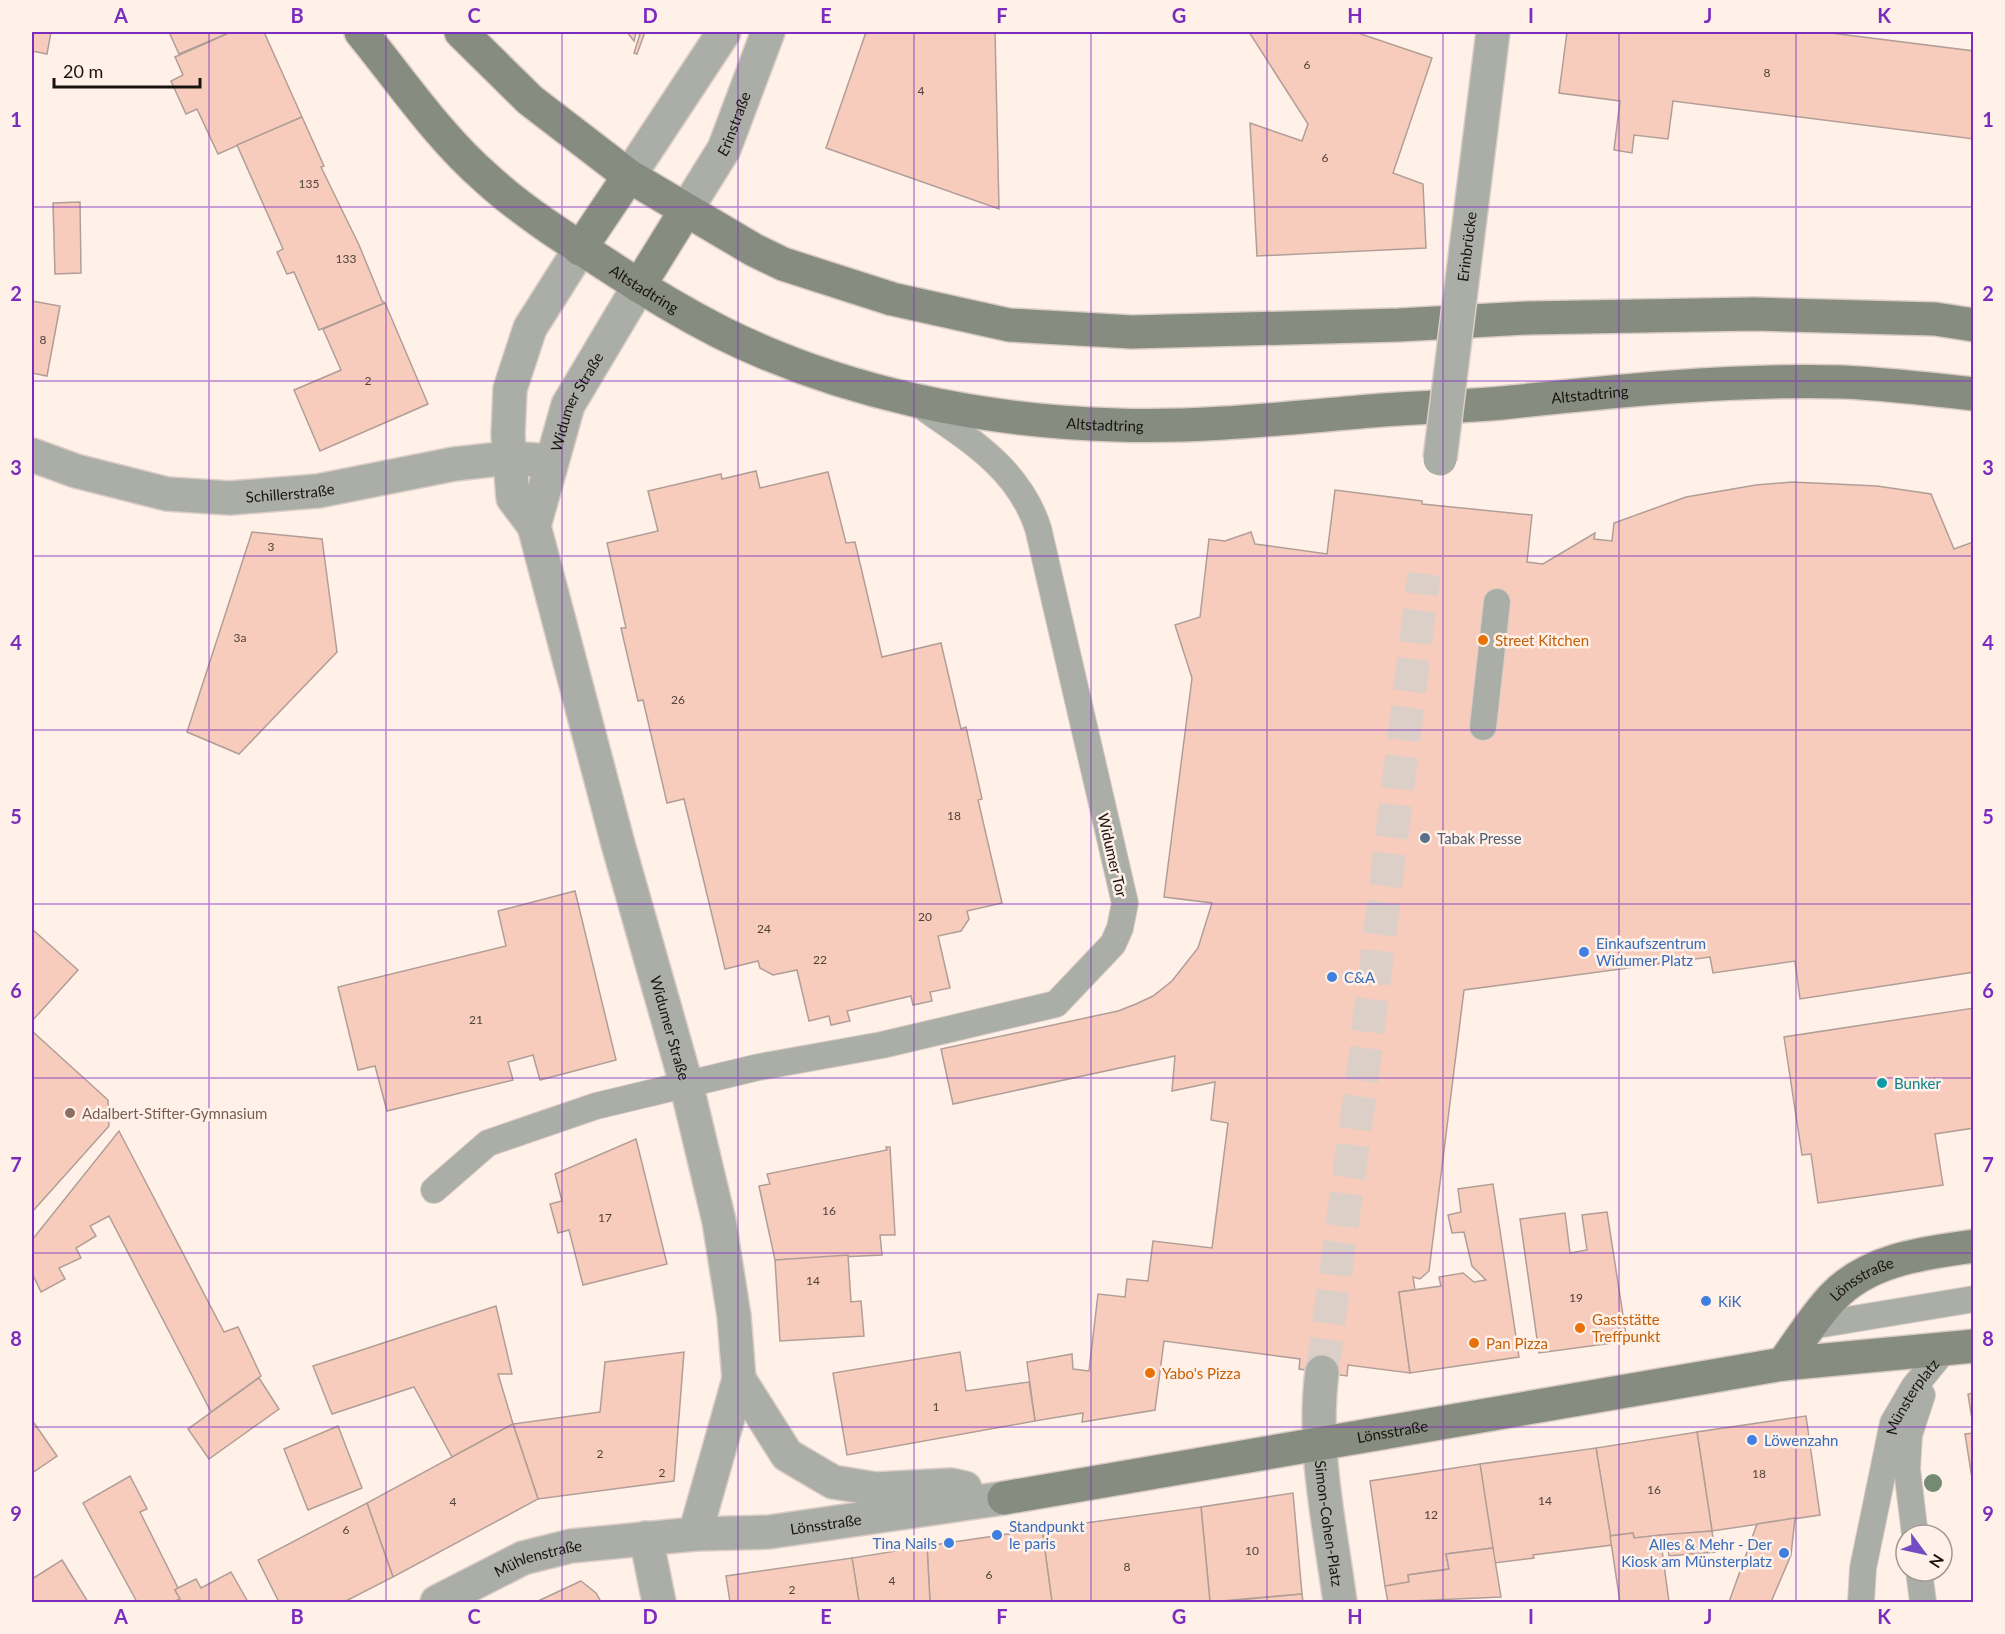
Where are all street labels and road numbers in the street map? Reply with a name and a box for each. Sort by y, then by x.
street label: Erinstraße [713,89,754,159]
street label: Erinbrücke [1453,210,1480,283]
street label: Altstadtring [607,261,682,317]
street label: Widumer Straße [546,349,607,453]
street label: Altstadtring [1550,381,1629,407]
street label: Altstadtring [1066,413,1144,435]
street label: Schillerstraße [245,479,336,506]
street label: Widumer Tor [1095,811,1132,899]
street label: Widumer Straße [647,974,694,1082]
street label: Lönsstraße [1825,1253,1896,1304]
street label: Münsterplatz [1882,1355,1942,1436]
street label: Lönsstraße [1355,1416,1429,1446]
street label: Simon-Cohen-Platz [1312,1459,1347,1588]
street label: Lönsstraße [789,1510,863,1538]
street label: Mühlenstraße [491,1536,583,1580]

